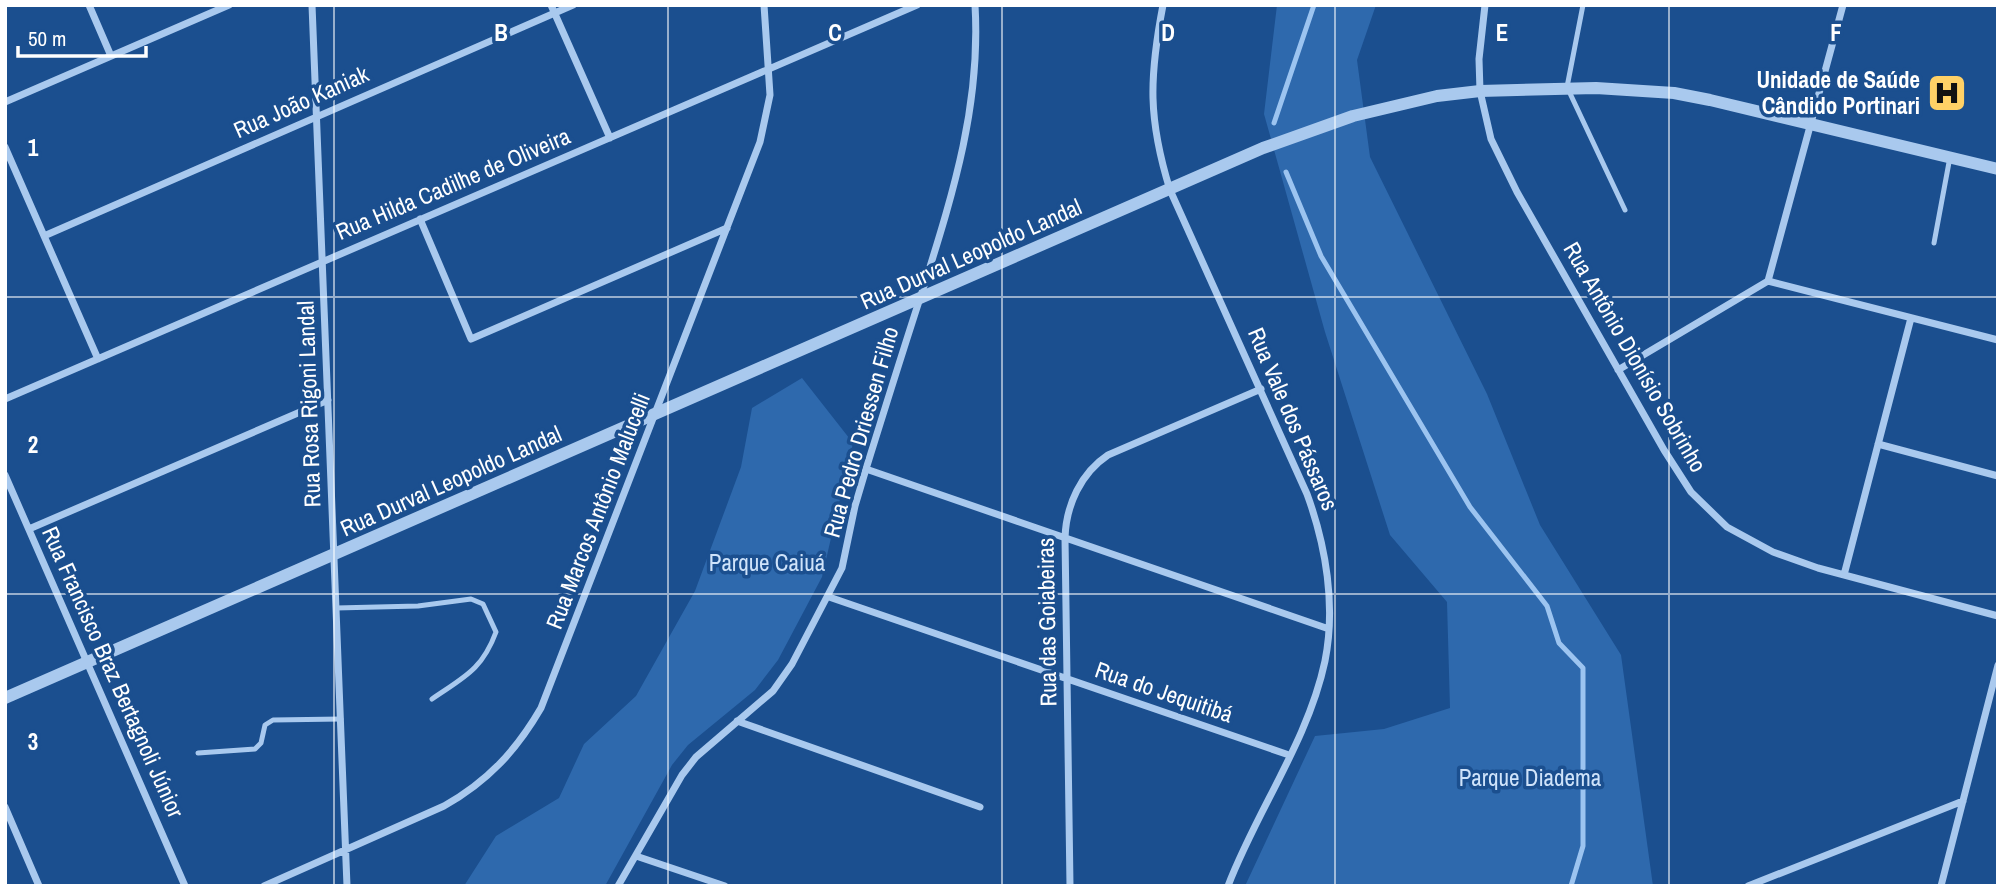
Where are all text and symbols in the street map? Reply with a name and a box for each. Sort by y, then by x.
scale bar [18,14,145,58]
text: B [494,17,508,48]
text: C [828,17,842,48]
text: D [1161,17,1175,48]
text: E [1496,17,1508,48]
text: F [1830,17,1842,48]
text: 50 m [28,24,66,53]
street label: Rua João Kaniak [228,58,374,145]
place label: Unidade de Saúde Cândido Portinari [1756,64,1920,121]
hospital icon: Unidade de Saúde Cândido Portinari [1926,72,1968,114]
street label: Rua Hilda Cadilhe de Oliveira [331,120,575,247]
text: 1 [28,132,39,163]
street label: Rua Durval Leopoldo Landal [855,191,1086,316]
street label: Rua Antônio Dionísio Sobrinho [1557,236,1714,478]
street label: Rua Rosa Rigoni Landal [289,300,328,508]
street label: Rua Pedro Driessen Filho [816,323,905,541]
street label: Rua Vale dos Pássaros [1241,323,1346,515]
street label: Rua Marcos Antônio Malucelli [538,388,657,633]
street label: Rua Durval Leopoldo Landal [335,418,566,543]
text: 2 [28,429,38,460]
street label: Rua Francisco Braz Bertagnoli Júnior [35,521,192,823]
street label: Rua das Goiabeiras [1030,537,1063,707]
park label: Parque Caiuá [709,547,826,578]
street label: Rua do Jequitibá [1091,653,1238,730]
text: 3 [28,726,38,757]
park label: Parque Diadema [1459,762,1602,793]

